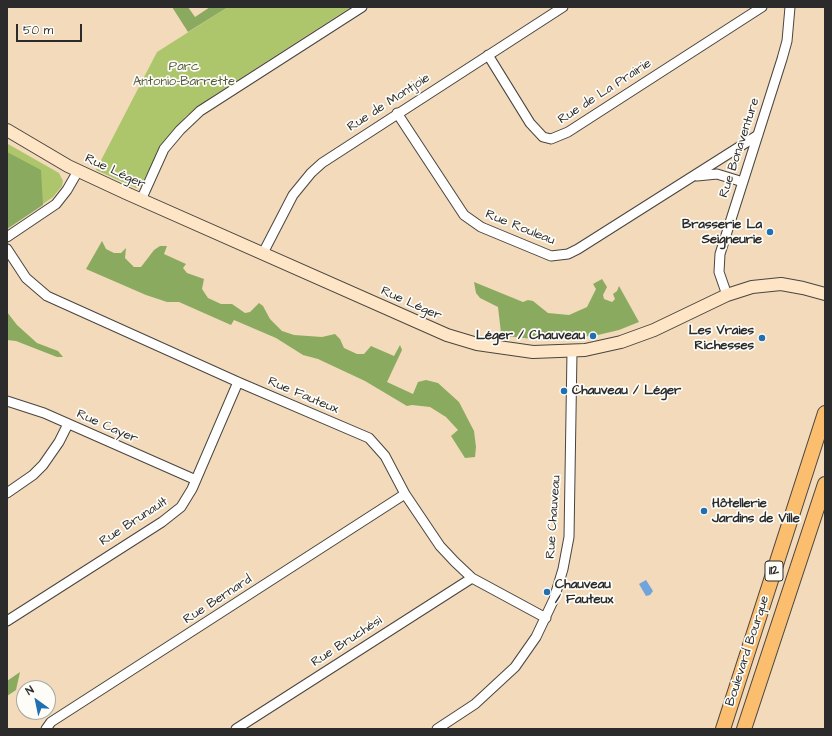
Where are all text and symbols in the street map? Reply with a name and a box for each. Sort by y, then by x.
scale bar [18,16,84,42]
text: 50 m [23,22,53,39]
street label: Rue de La Prairie [555,56,655,128]
park label: Parc Antonio-Barrette [133,59,235,90]
street label: Rue de Montjoie [345,70,433,136]
street label: Rue Bonaventure [716,96,764,200]
street label: Rue Léger [82,151,148,193]
street label: Rue Rouleau [483,207,557,249]
place label: Brasserie La Seigneurie [682,217,762,248]
marker: Brasserie La Seigneurie [765,227,775,237]
street label: Rue Léger [378,284,444,324]
place label: Les Vraies Richesses [689,323,754,354]
place label: Léger / Chauveau [476,328,585,344]
marker: Léger / Chauveau [588,331,598,341]
marker: Les Vraies Richesses [757,333,767,343]
street label: Rue Fauteux [265,374,341,418]
place label: Chauveau / Léger [572,383,681,399]
marker: Chauveau / Léger [559,386,569,396]
street label: Rue Cayer [74,407,140,447]
street label: Rue Chauveau [543,475,565,559]
street label: Rue Brunault [97,494,171,550]
place label: Hôtellerie Jardins de Ville [712,496,800,527]
marker: Hôtellerie Jardins de Ville [699,506,709,516]
road number: 112 [765,561,783,581]
street label: Rue Bernard [181,572,255,628]
place label: Chauveau / Fauteux [555,577,613,608]
marker: Chauveau / Fauteux [542,587,552,597]
street label: Boulevard Bourque [723,594,773,708]
street label: Rue Bruchési [309,613,385,671]
north arrow [16,680,56,720]
text: N [23,682,37,699]

